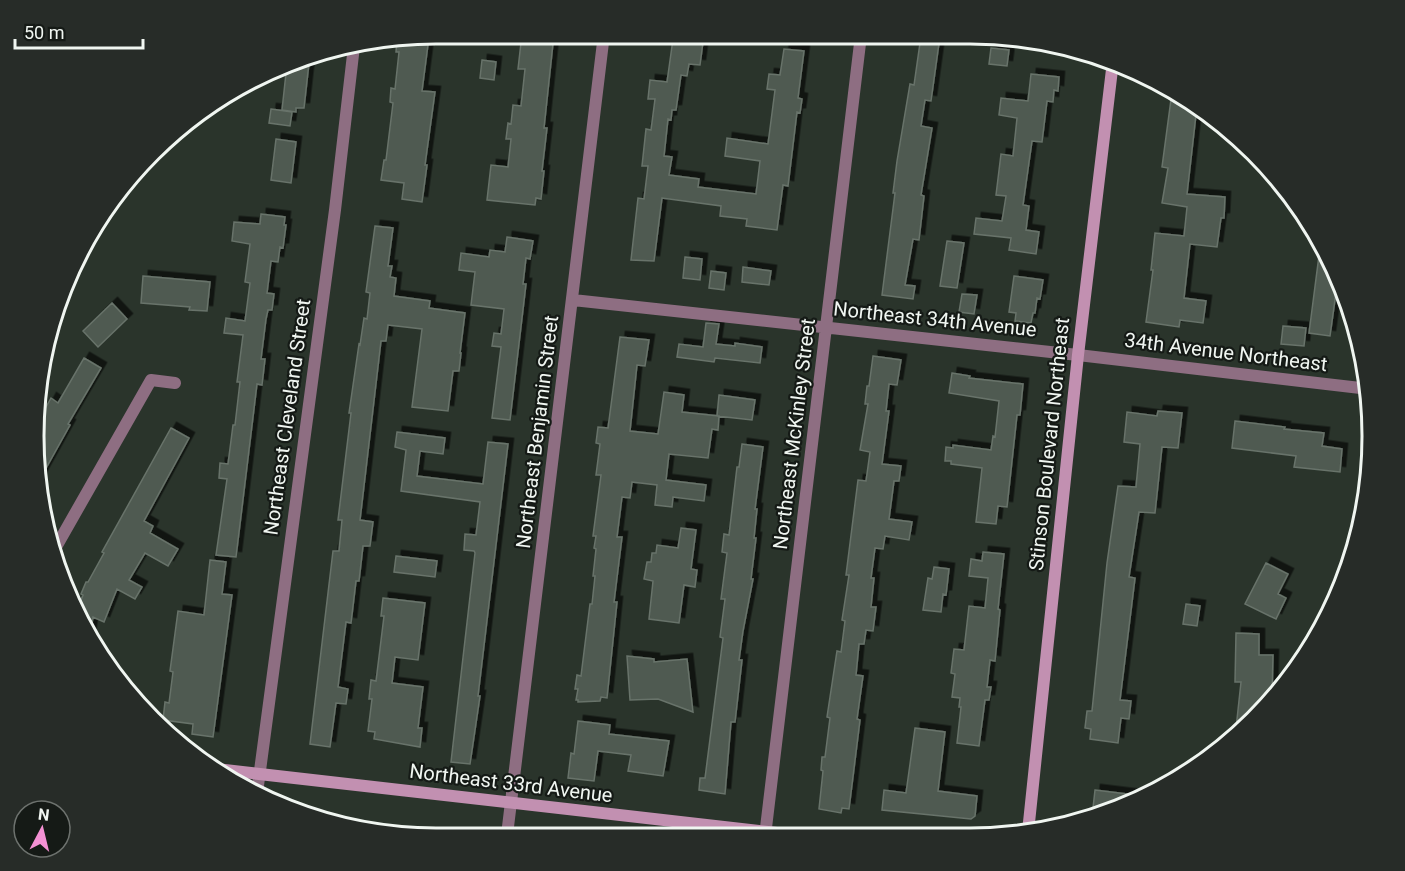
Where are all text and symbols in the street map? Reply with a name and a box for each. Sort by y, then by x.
scale bar [15,12,142,50]
text: 50 m [24,22,64,43]
street label: Northeast 34th Avenue [832,296,1038,342]
street label: Northeast Cleveland Street [259,297,315,537]
street label: Northeast Benjamin Street [511,314,563,550]
street label: Stinson Boulevard Northeast [1024,316,1074,572]
street label: Northeast McKinley Street [768,317,820,551]
street label: 34th Avenue Northeast [1123,328,1329,376]
street label: Northeast 33rd Avenue [408,759,614,807]
north arrow [12,799,72,859]
text: N [37,804,51,825]

